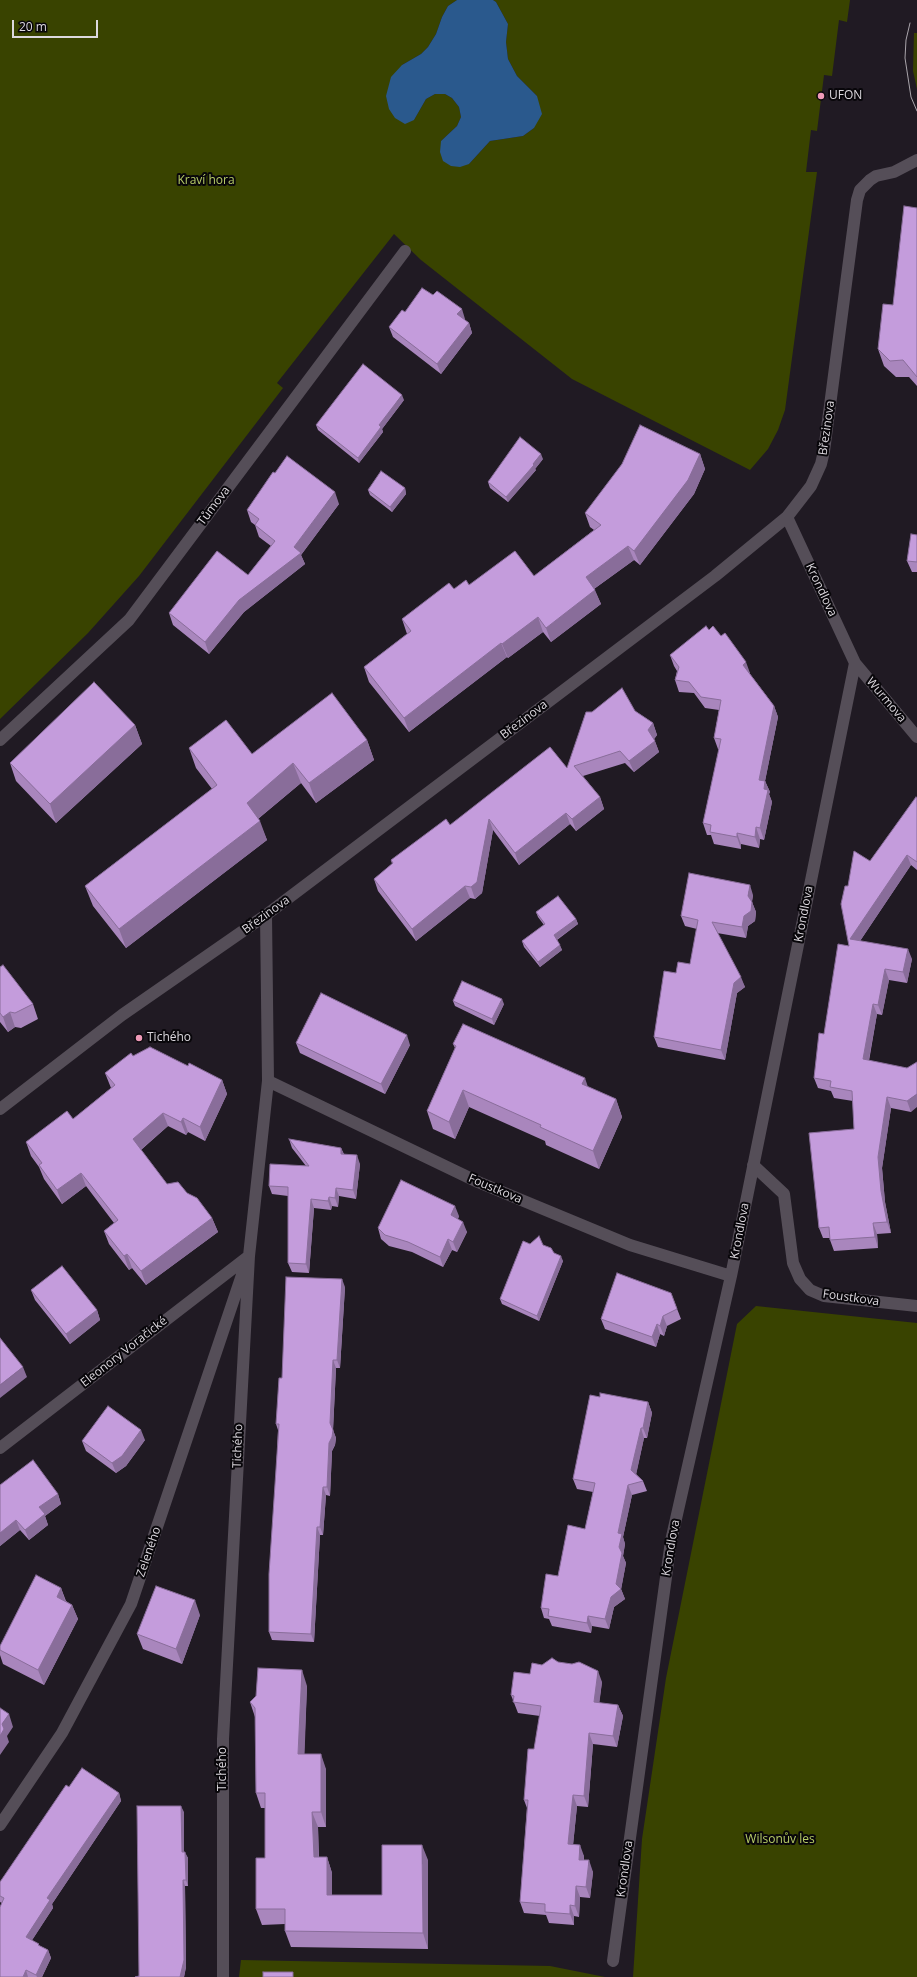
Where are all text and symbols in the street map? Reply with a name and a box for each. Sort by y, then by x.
scale bar [14,12,100,38]
text: 20 m [19,18,47,35]
place label: UFON [829,89,862,103]
marker: UFON [816,91,826,101]
park label: Kraví hora [177,174,235,188]
street label: Březinova [816,400,838,456]
street label: Tůmova [195,484,233,528]
street label: Krondlova [802,561,840,619]
street label: Wurmova [863,675,909,725]
street label: Březinova [498,698,550,742]
street label: Krondlova [791,885,817,943]
street label: Březinova [239,893,293,937]
place label: Tichého [147,1031,191,1045]
marker: Tichého [134,1033,144,1043]
street label: Foustkova [466,1171,524,1207]
street label: Krondlova [727,1202,753,1260]
street label: Foustkova [822,1287,880,1309]
street label: Eleonory Voračické [78,1314,170,1390]
street label: Tichého [230,1424,246,1468]
street label: Krondlova [659,1519,683,1577]
street label: Zeleného [134,1525,164,1579]
street label: Tichého [216,1747,230,1791]
park label: Wilsonův les [745,1833,815,1847]
street label: Krondlova [614,1840,636,1898]

